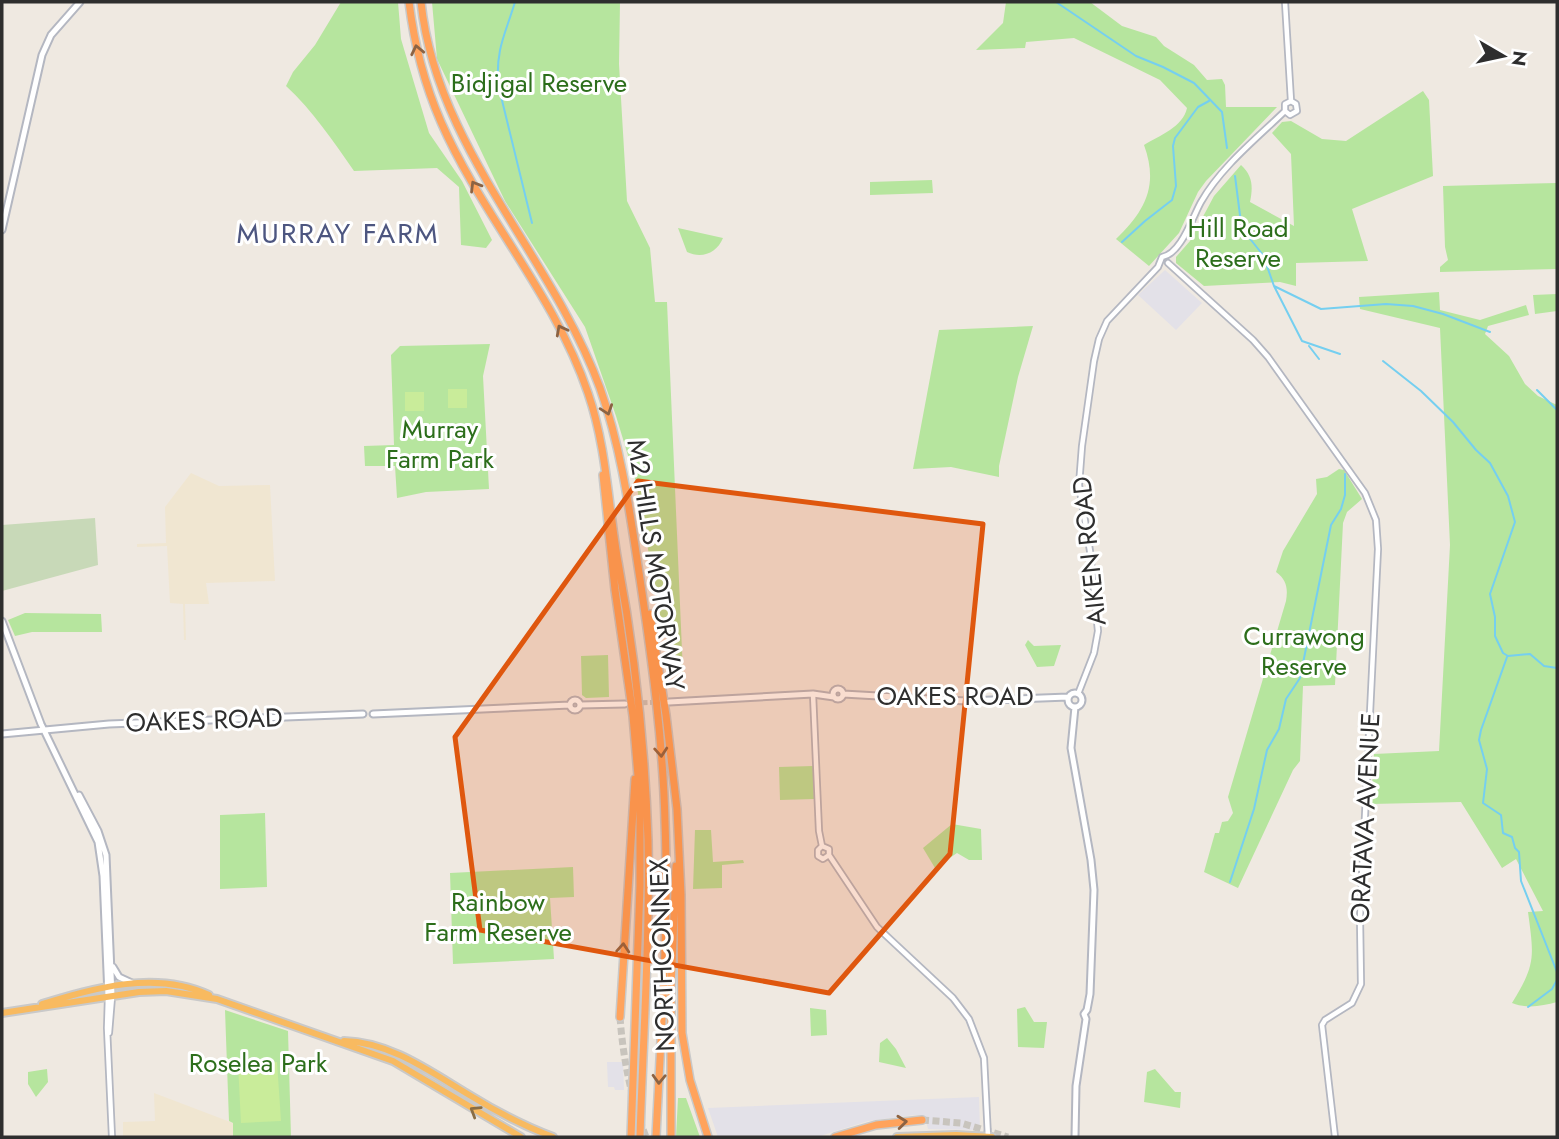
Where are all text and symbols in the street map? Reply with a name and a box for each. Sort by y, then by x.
north arrow [1468,21,1538,91]
one-way arrow [411,44,425,56]
text: N [1505,49,1534,68]
park label: Bidjigal Reserve [451,64,627,102]
one-way arrow [470,180,483,193]
park label: Hill Road Reserve [1187,209,1289,277]
district label: MURRAY FARM [236,213,440,254]
one-way arrow [556,325,569,337]
one-way arrow [599,403,613,415]
park label: Murray Farm Park [386,410,495,478]
street label: M2 HILLS MOTORWAY [617,437,695,694]
street label: AIKEN ROAD [1062,475,1116,627]
park label: Currawong Reserve [1243,617,1365,685]
street label: OAKES ROAD [876,677,1034,715]
street label: OAKES ROAD [125,698,283,742]
street label: ORATAVA AVENUE [1341,712,1389,924]
one-way arrow [653,747,668,758]
street label: NORTHCONNEX [640,857,684,1052]
park label: Rainbow Farm Reserve [424,883,572,951]
one-way arrow [615,943,630,954]
park label: Roselea Park [189,1044,328,1082]
one-way arrow [651,1074,666,1085]
one-way arrow [470,1107,483,1120]
one-way arrow [896,1114,908,1129]

